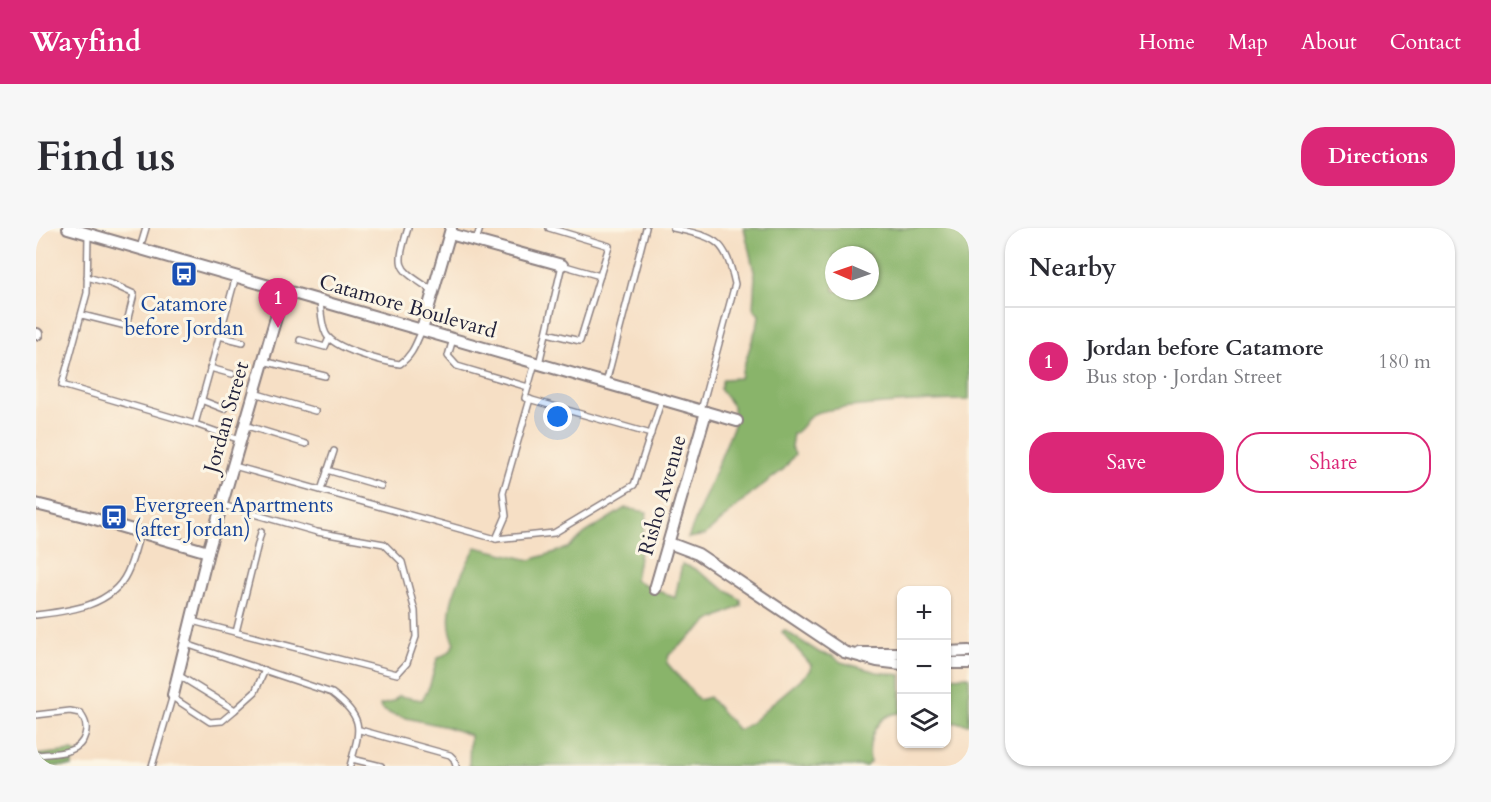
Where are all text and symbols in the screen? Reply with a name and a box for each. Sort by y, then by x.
text: Wayfind [30,23,141,61]
text: Home [1139,28,1195,57]
text: Map [1228,28,1268,57]
text: About [1301,28,1357,57]
text: Contact [1390,28,1461,57]
button: Directions [1301,127,1455,186]
text: Find us [36,128,176,185]
north arrow [825,246,879,300]
text: Nearby [1029,250,1117,285]
bus stop icon: Catamore before Jordan [169,259,199,289]
street label: Catamore Boulevard [316,267,500,346]
pin: 1 [258,279,298,328]
place label: Catamore before Jordan [124,290,244,343]
text: Jordan before Catamore [1086,333,1324,363]
text: 1 [1043,348,1054,375]
text: 180 m [1378,348,1431,375]
street label: Jordan Street [196,358,256,479]
text: Bus stop · Jordan Street [1086,363,1282,390]
your location [543,402,572,431]
street label: Risho Avenue [631,431,694,559]
button: Save [1029,432,1224,493]
button: Share [1236,432,1431,493]
place label: Evergreen Apartments (after Jordan) [134,491,333,544]
bus stop icon: Evergreen Apartments (after Jordan) [99,502,129,532]
map controls [897,586,951,748]
button: + [897,586,951,640]
button: − [897,640,951,694]
button: layers [897,694,951,748]

